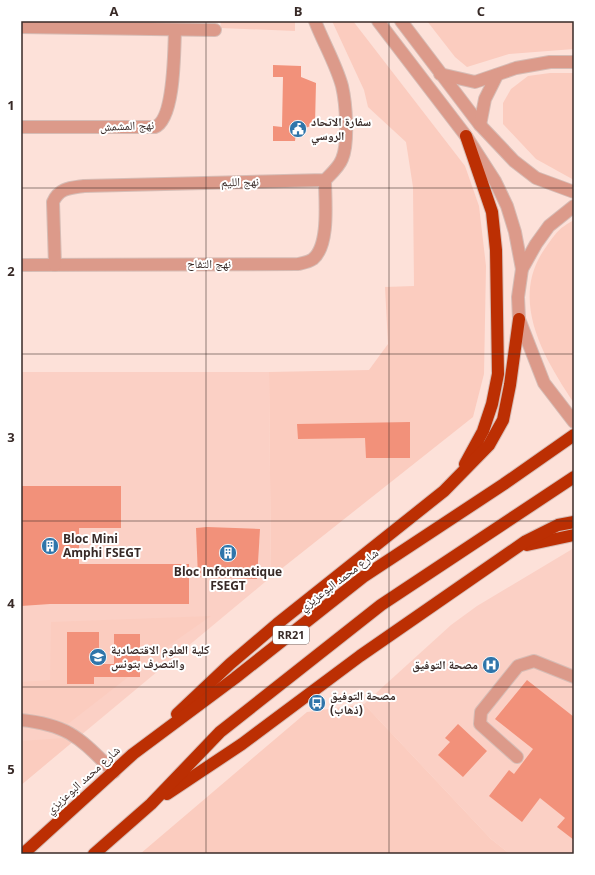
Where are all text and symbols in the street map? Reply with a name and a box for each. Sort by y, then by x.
text: A [110,2,119,20]
text: B [294,2,303,20]
text: C [477,2,485,20]
text: 1 [7,96,15,114]
place label: سفارة الاتحاد الروسي [311,113,371,146]
street label: نهج المشمش [99,116,154,135]
public building icon: سفارة الاتحاد الروسي [288,119,308,139]
street label: نهج الليم [221,173,259,190]
street label: نهج التفاح [187,255,231,272]
text: 2 [7,262,15,280]
text: 3 [7,428,15,446]
place label: Bloc Mini Amphi FSEGT [63,530,141,561]
building icon: Bloc Mini Amphi FSEGT [40,536,60,556]
building icon: Bloc Informatique FSEGT [218,543,238,563]
street label: شارع محمد البوعزيزي [296,544,383,617]
place label: Bloc Informatique FSEGT [174,563,282,594]
text: 4 [7,594,15,612]
road number: RR21 [273,626,309,644]
place label: كلية العلوم الاقتصادية والتصرف بتونس [111,641,210,672]
school or university icon: كلية العلوم الاقتصادية والتصرف بتونس [88,647,108,667]
hospital icon: مصحة التوفيق [481,655,501,675]
place label: مصحة التوفيق [412,656,478,673]
place label: مصحة التوفيق (ذهاب) [330,687,396,718]
bus stop icon: مصحة التوفيق (ذهاب) [307,693,327,713]
street label: شارع محمد البوعزيزي [42,741,125,819]
text: 5 [7,760,15,778]

